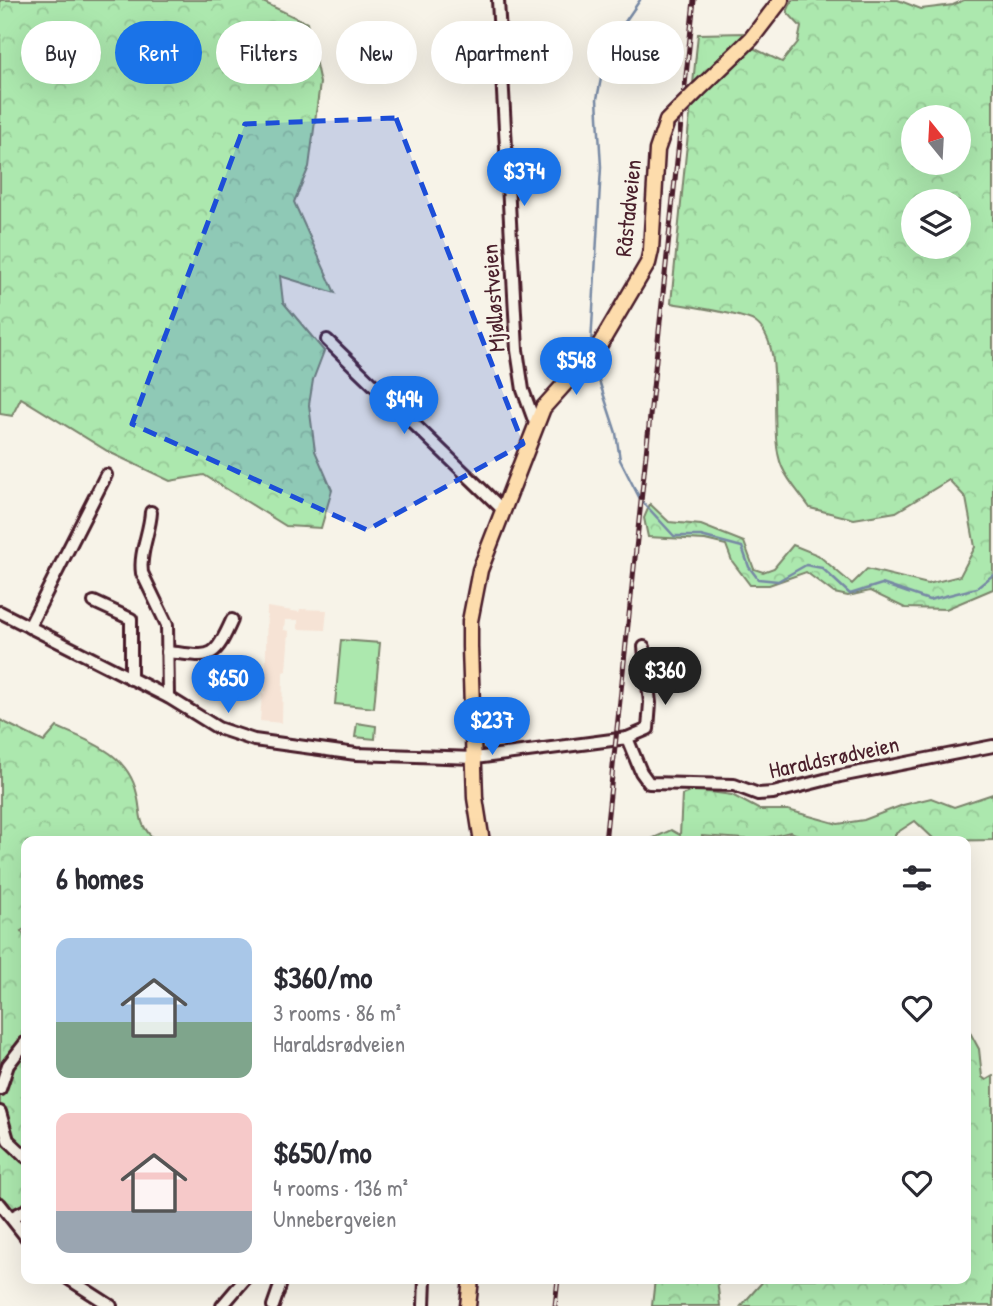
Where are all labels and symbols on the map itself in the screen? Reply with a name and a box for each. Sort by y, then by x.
north arrow [901,105,971,175]
pin: $374 [483,148,565,208]
street label: Råstadveien [607,158,648,258]
street label: Mjølløstveien [473,243,512,353]
pin: $548 [535,338,617,397]
pin: $494 [363,376,445,436]
pin: $360 [624,648,706,707]
pin: $650 [187,656,269,715]
pin: $237 [451,698,533,757]
street label: Haraldsrødveien [766,728,902,785]

